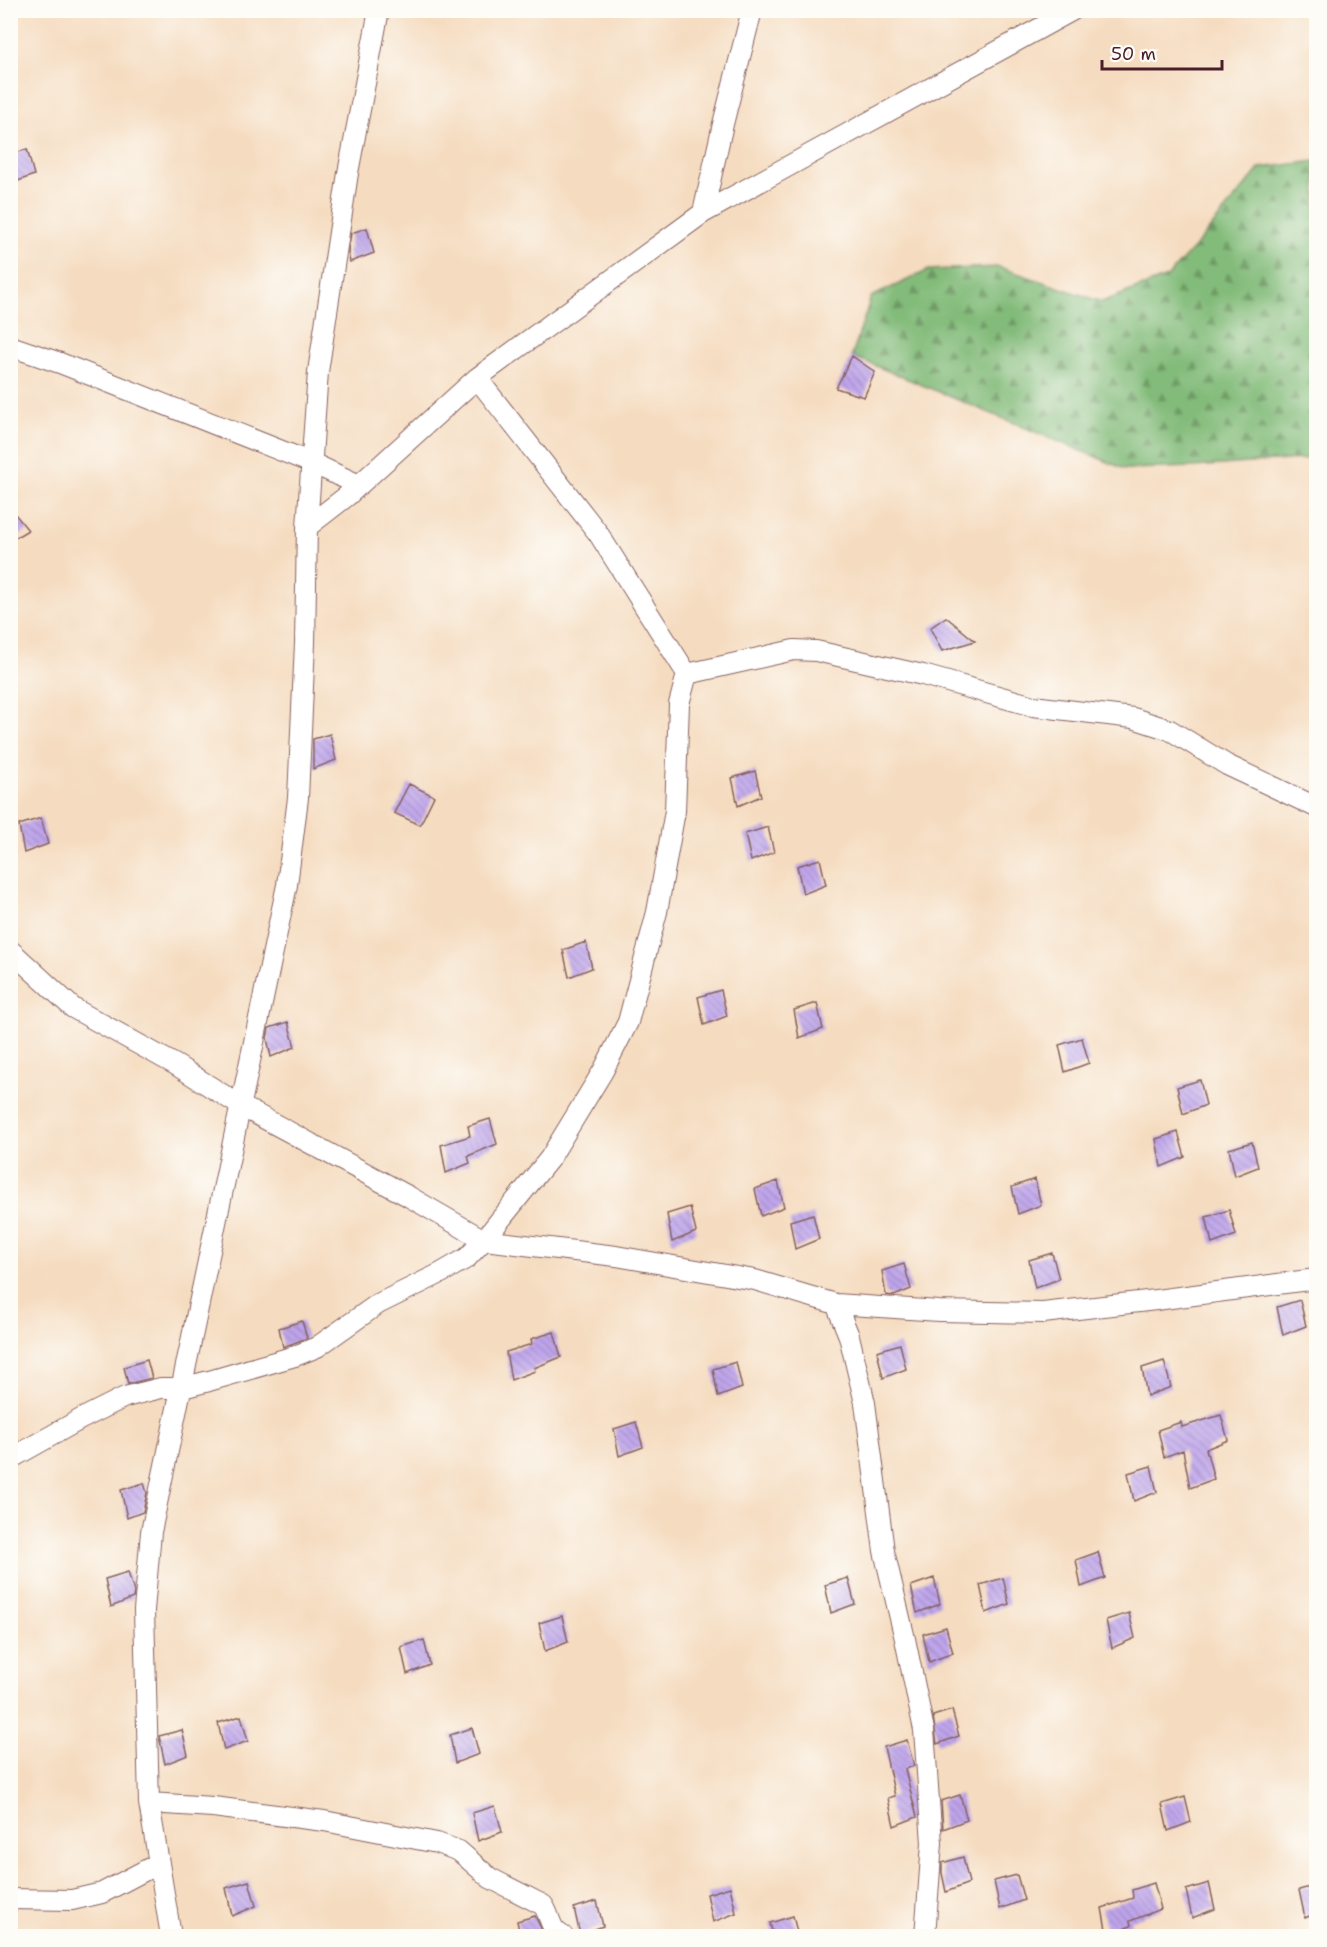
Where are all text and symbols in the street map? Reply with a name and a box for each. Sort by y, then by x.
scale bar [1102,33,1222,71]
text: 50 m [1111,42,1156,66]

